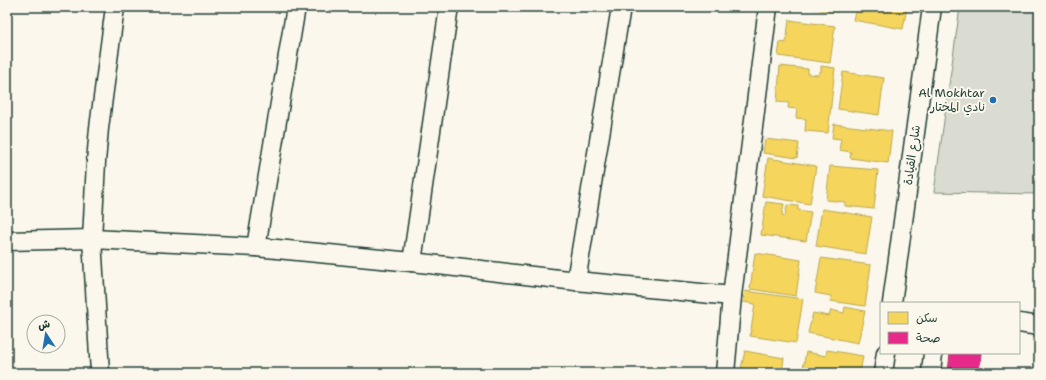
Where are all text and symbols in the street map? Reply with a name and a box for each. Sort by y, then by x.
place label: Al Mokhtar نادي المختار [918,85,985,116]
marker: Al Mokhtar نادي المختار [988,95,998,105]
street label: شارع القيادة [900,124,925,186]
legend [880,302,1020,354]
text: سكن [916,310,938,326]
north arrow [26,314,66,354]
text: ش [37,316,52,333]
text: صحة [916,330,941,346]

